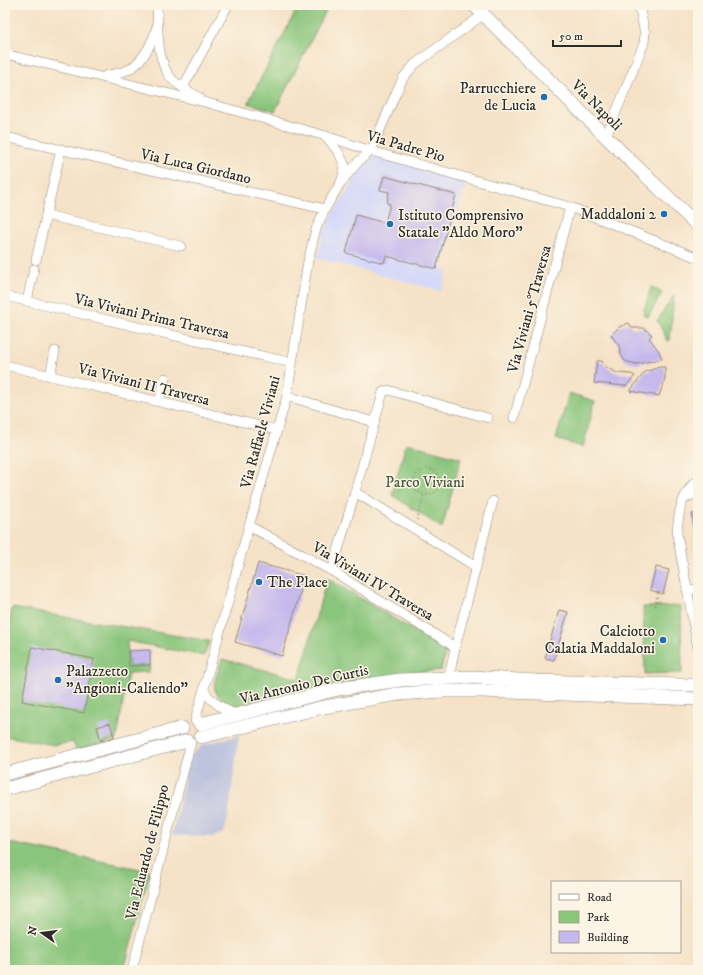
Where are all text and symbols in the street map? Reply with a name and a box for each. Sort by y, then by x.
scale bar [553,22,621,48]
text: 50 m [559,29,583,44]
street label: Via Napoli [566,75,626,135]
place label: Parrucchiere de Lucia [460,79,537,115]
marker: Parrucchiere de Lucia [539,92,549,102]
street label: Via Padre Pio [364,126,447,167]
street label: Via Luca Giordano [138,144,253,188]
place label: Maddaloni 2 [581,205,657,224]
place label: Istituto Comprensivo Statale "Aldo Moro" [398,206,524,242]
marker: Maddaloni 2 [659,209,669,219]
marker: Istituto Comprensivo Statale "Aldo Moro" [385,219,395,229]
street label: Via Viviani 5°Traversa [503,243,556,376]
street label: Via Viviani Prima Traversa [72,289,232,344]
street label: Via Viviani II Traversa [75,359,212,410]
street label: Via Raffaele Viviani [236,374,285,491]
park label: Parco Viviani [385,473,465,492]
street label: Via Viviani IV Traversa [308,537,437,625]
place label: The Place [267,573,328,592]
marker: The Place [254,577,264,587]
place label: Calciotto Calatia Maddaloni [545,622,655,658]
marker: Calciotto Calatia Maddaloni [658,635,668,645]
street label: Via Antonio De Curtis [237,660,370,709]
place label: Palazzetto "Angioni-Caliendo" [66,662,188,698]
marker: Palazzetto "Angioni-Caliendo" [53,675,63,685]
street label: Via Eduardo de Filippo [121,782,173,923]
legend [551,881,681,953]
text: Road [587,890,612,905]
text: Park [587,910,609,925]
north arrow [22,913,62,953]
text: N [25,925,41,937]
text: Building [587,930,628,945]

